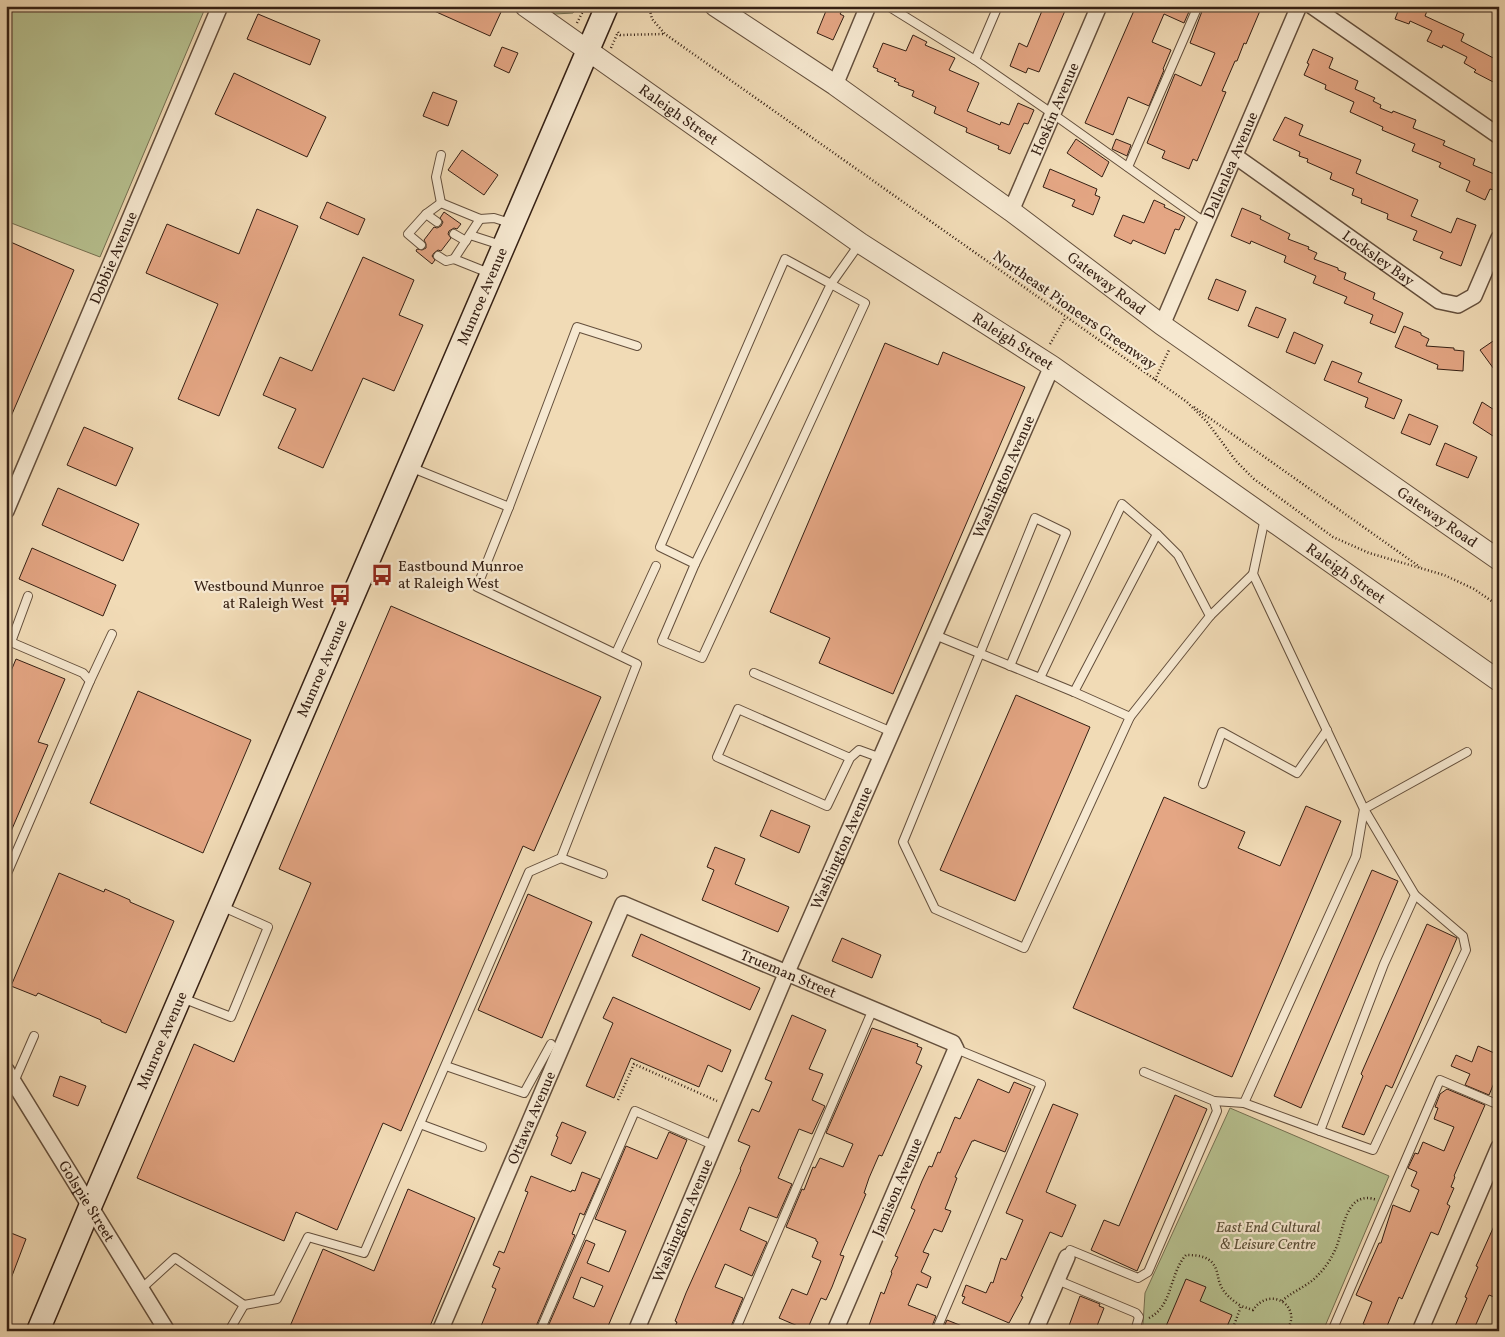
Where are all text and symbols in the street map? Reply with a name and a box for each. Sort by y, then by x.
street label: Hoskin Avenue [1027,60,1085,159]
street label: Raleigh Street [634,80,722,151]
street label: Dallenlea Avenue [1200,109,1264,223]
street label: Dobbie Avenue [86,209,144,308]
street label: Locksley Bay [1337,226,1418,292]
street label: Munroe Avenue [453,245,514,349]
street label: Northeast Pioneers Greenway [988,247,1160,376]
street label: Gateway Road [1062,248,1149,321]
street label: Raleigh Street [967,308,1057,376]
street label: Washington Avenue [969,413,1041,542]
street label: Gateway Road [1392,483,1481,554]
street label: Raleigh Street [1301,539,1389,610]
place label: Eastbound Munroe at Raleigh West [398,557,524,595]
bus stop icon: Eastbound Munroe at Raleigh West [369,562,395,588]
place label: Westbound Munroe at Raleigh West [194,577,324,615]
bus stop icon: Westbound Munroe at Raleigh West [327,582,353,608]
street label: Munroe Avenue [293,617,354,721]
street label: Washington Avenue [807,784,879,913]
street label: Trueman Street [737,946,839,1005]
street label: Munroe Avenue [133,989,193,1093]
street label: Ottawa Avenue [503,1068,562,1168]
street label: Jamison Avenue [868,1135,929,1240]
street label: Washington Avenue [649,1156,719,1286]
street label: Golspie Street [52,1157,119,1247]
park label: East End Cultural & Leisure Centre [1216,1218,1321,1256]

